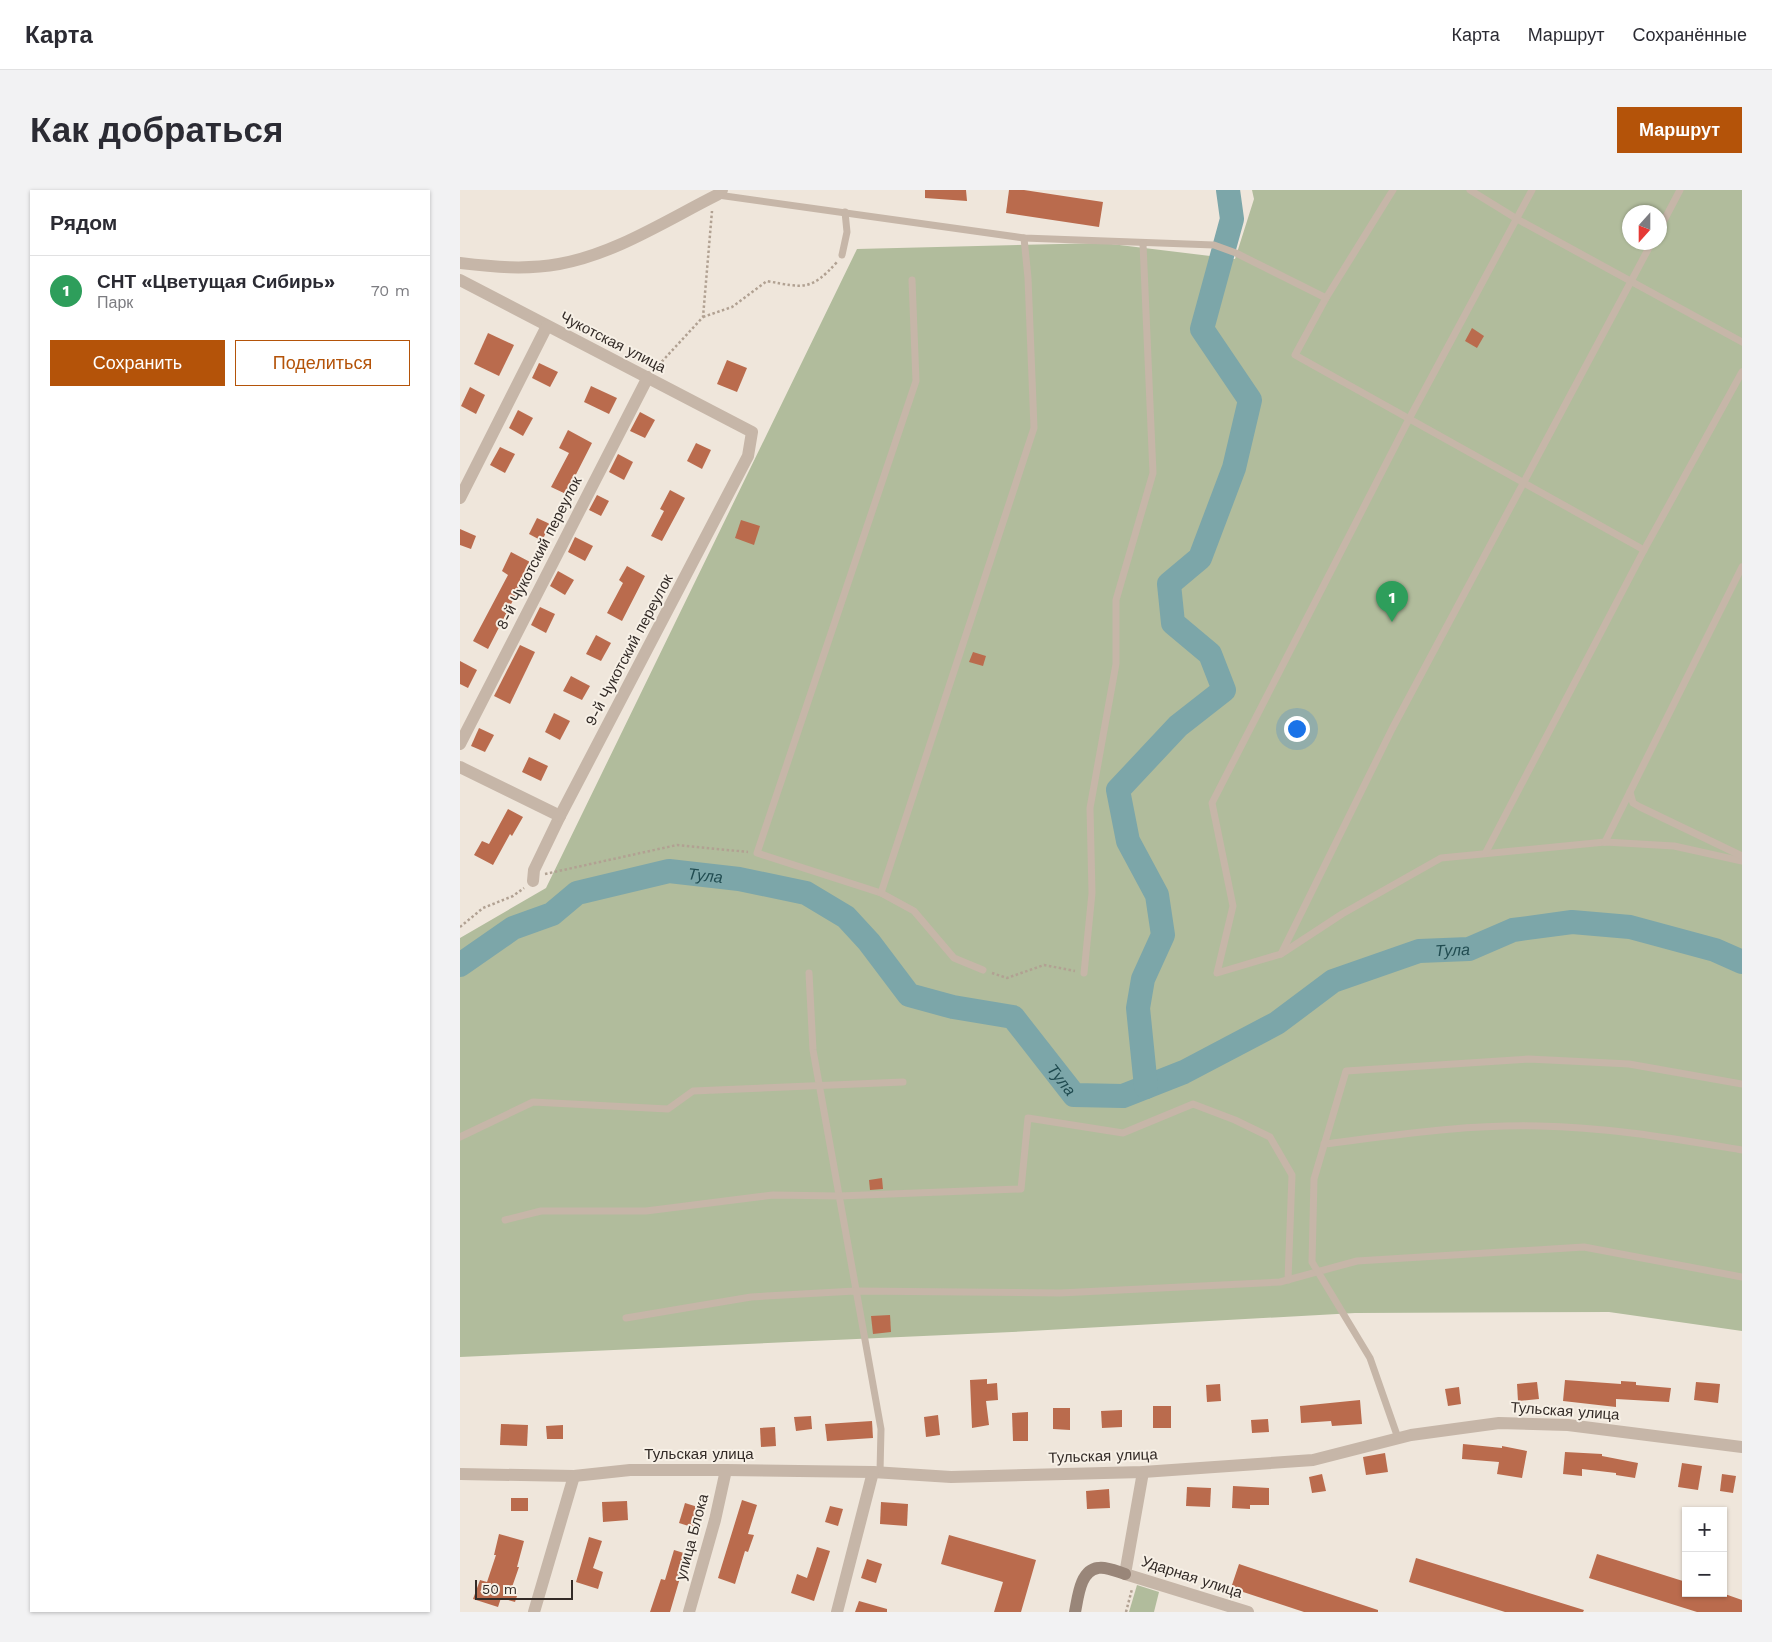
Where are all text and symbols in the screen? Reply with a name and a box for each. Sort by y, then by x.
text: Карта [25,21,93,49]
text: Карта [1452,24,1500,45]
text: Маршрут [1528,24,1604,45]
text: Сохранённые [1632,24,1747,45]
button: Маршрут [1617,107,1742,153]
text: Как добраться [30,109,283,151]
north arrow [1622,205,1667,250]
text: Рядом [50,210,117,235]
text: СНТ «Цветущая Сибирь» [97,270,335,293]
text: 1 [63,281,69,300]
text: 70 m [371,281,410,300]
text: Парк [97,293,133,312]
street label: Чукотская улица [557,308,669,377]
button: Сохранить [50,340,225,386]
button: Поделиться [235,340,410,386]
street label: 8-й Чукотский переулок [493,473,586,632]
street label: 9-й Чукотский переулок [581,571,677,729]
pin: 1 [1376,581,1408,622]
your location [1284,716,1310,742]
water label: Тула [687,864,724,887]
water label: Тула [1435,940,1471,960]
water label: Тула [1043,1060,1080,1100]
street label: Тульская улица [1510,1398,1621,1424]
street label: Тульская улица [644,1445,754,1463]
street label: Тульская улица [1048,1445,1159,1467]
street label: улица Блока [672,1491,712,1582]
map controls [1682,1507,1727,1597]
button: + [1682,1507,1727,1552]
street label: Ударная улица [1139,1552,1245,1602]
button: − [1682,1552,1727,1597]
scale bar [475,1577,572,1600]
text: 50 m [482,1581,517,1597]

